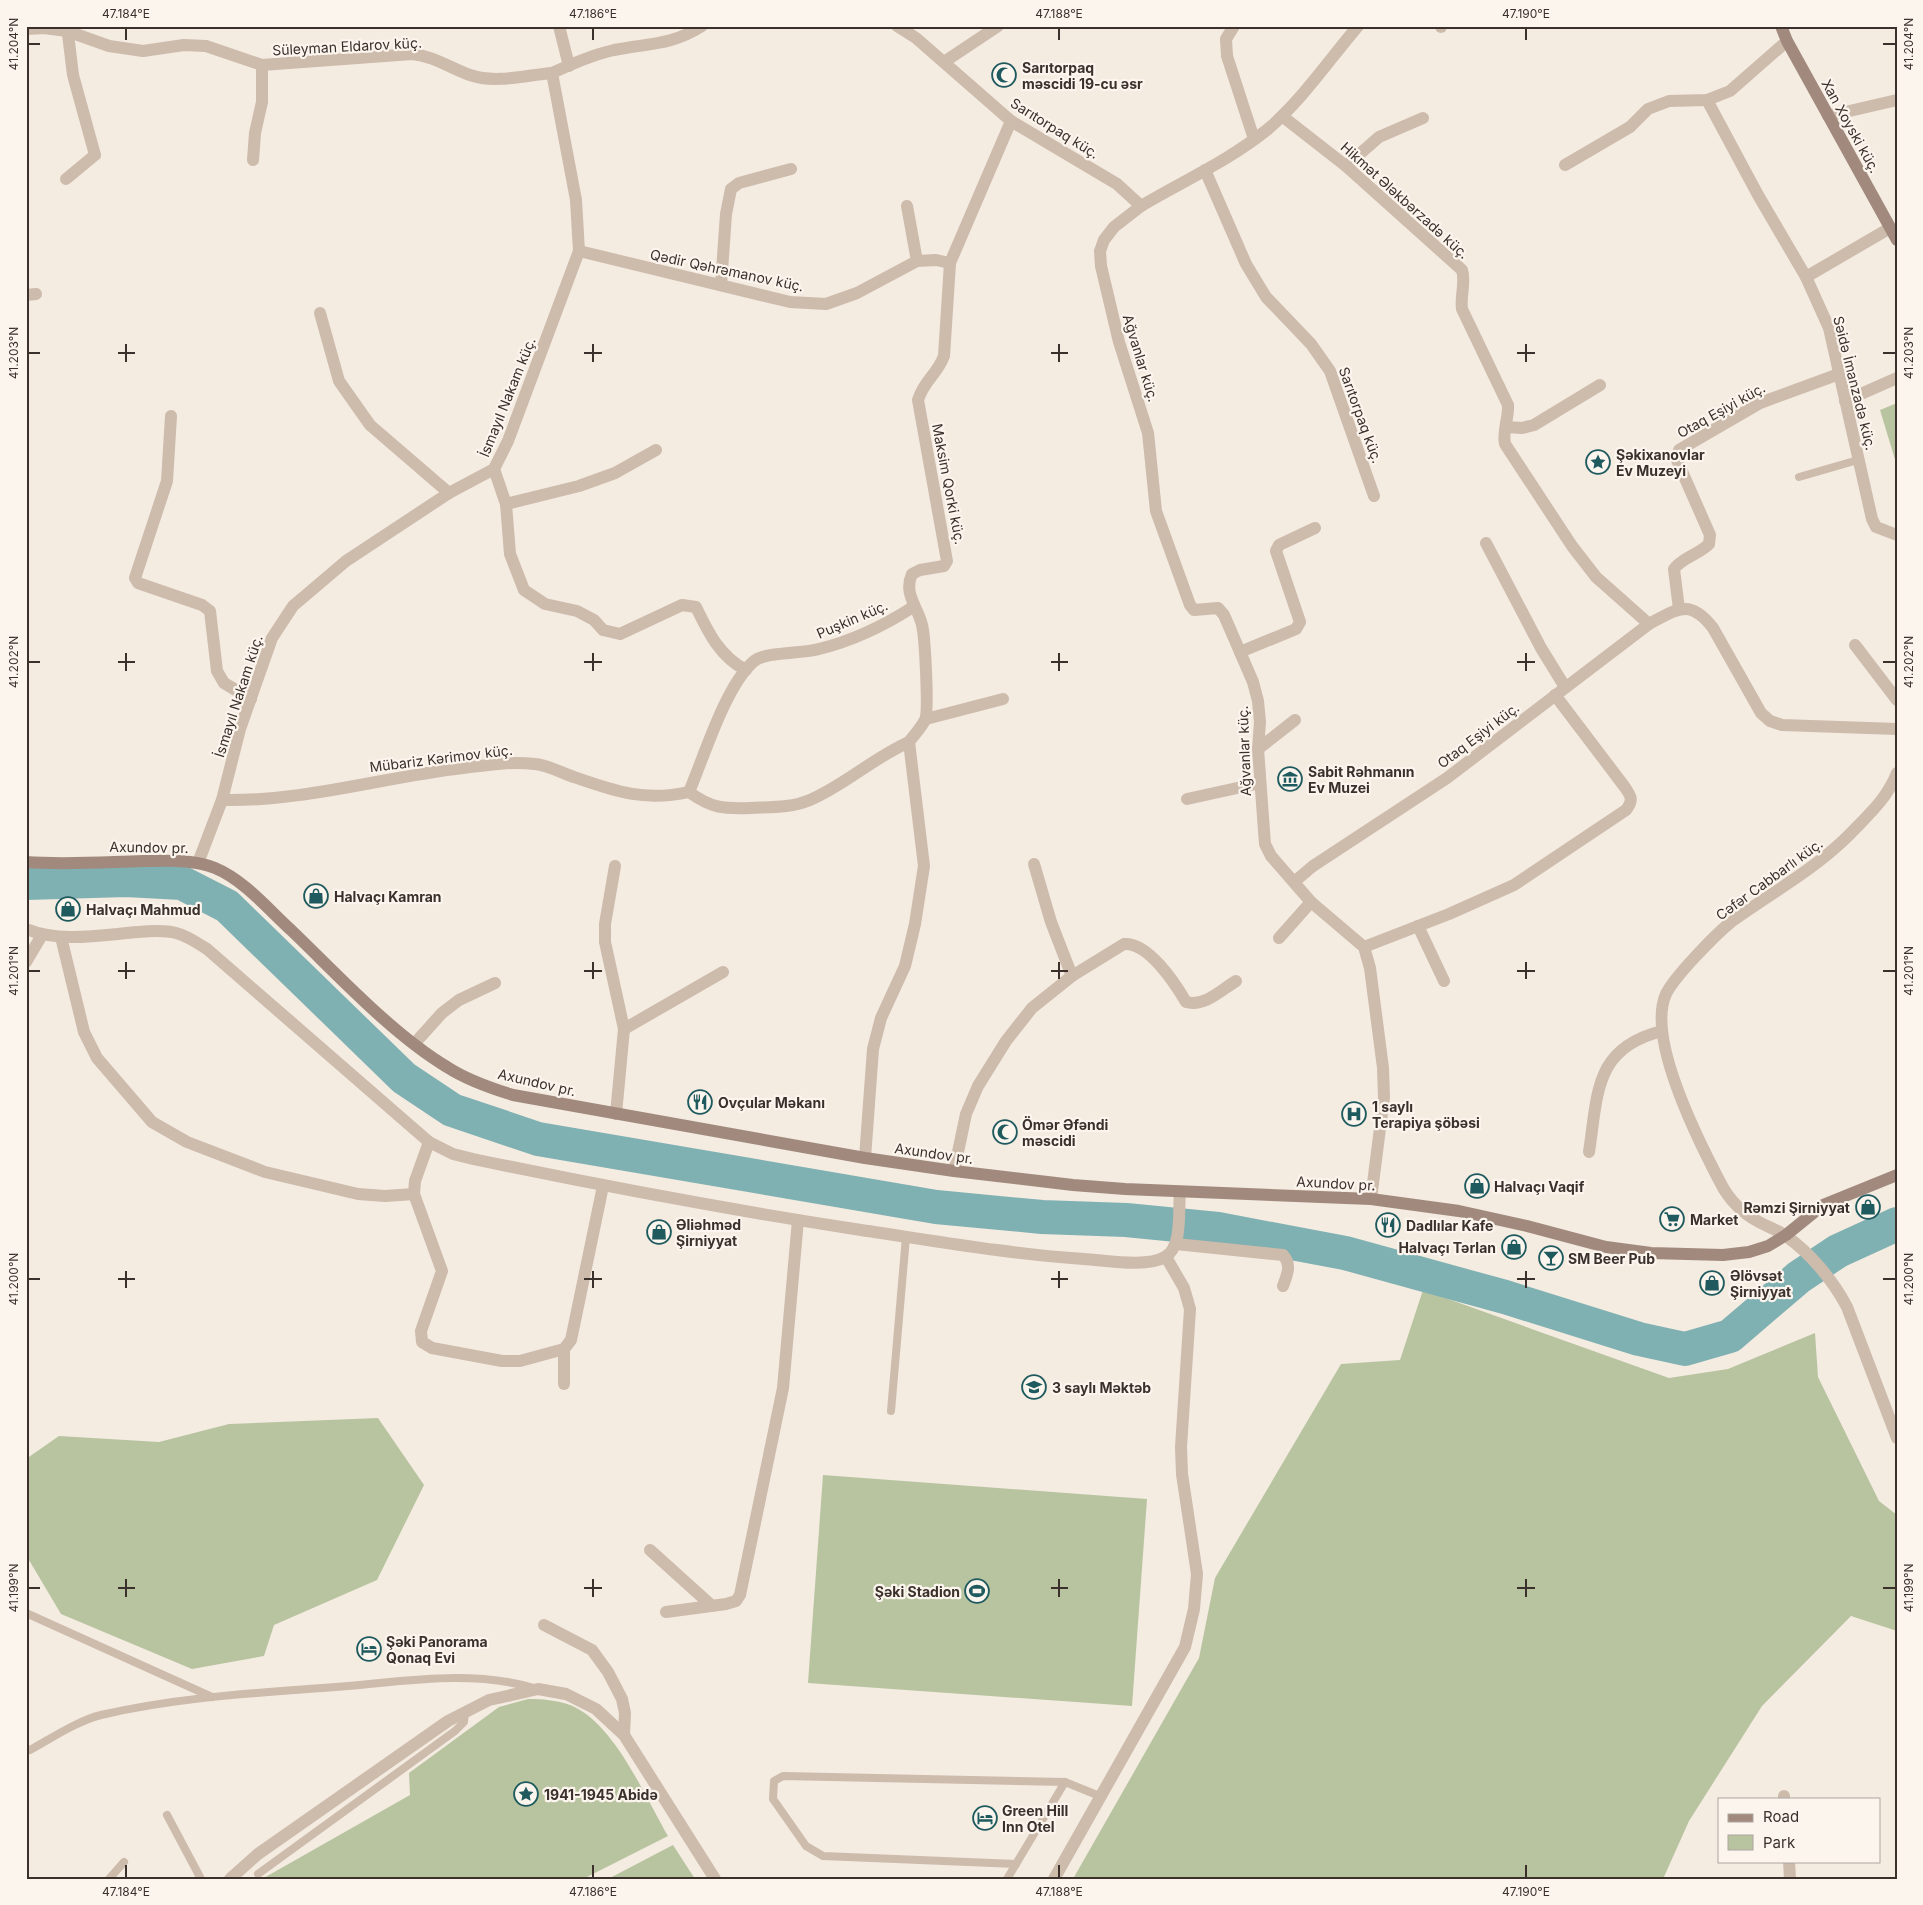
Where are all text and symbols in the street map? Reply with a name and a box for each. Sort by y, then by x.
text: 47.184°E [102,6,150,21]
text: 47.186°E [569,6,617,21]
text: 47.188°E [1035,6,1083,21]
text: 47.190°E [1502,6,1550,21]
text: 41.204°N [6,18,21,70]
text: 41.204°N [1901,18,1916,70]
street label: Süleyman Eldarov küç. [272,34,422,58]
place label: Sarıtorpaq məscidi 19-cu əsr [1022,59,1143,92]
mosque icon: Sarıtorpaq məscidi 19-cu əsr [991,62,1017,88]
street label: Xan Xoyski küç. [1818,76,1884,176]
street label: Sarıtorpaq küç. [1008,94,1102,162]
street label: Hikmət Ələkbərzadə küç. [1337,138,1473,262]
street label: Qədir Qəhrəmanov küç. [649,245,805,295]
street label: Ağvanlar küç. [1120,312,1162,404]
street label: Səidə İmanzadə küç. [1830,314,1880,452]
text: 41.203°N [6,327,21,379]
text: 41.203°N [1901,327,1916,379]
street label: İsmayıl Nakam küç. [475,335,539,459]
street label: Sarıtorpaq küç. [1336,365,1386,465]
street label: Otaq Eşiyi küç. [1674,379,1768,441]
street label: Maksim Qorki küç. [929,422,969,546]
place label: Şəkixanovlar Ev Muzeyi [1616,446,1705,479]
place icon: Şəkixanovlar Ev Muzeyi [1585,449,1611,475]
street label: Puşkin küç. [814,596,890,642]
street label: İsmayıl Nakam küç. [210,633,266,759]
text: 41.202°N [6,636,21,688]
text: 41.202°N [1901,636,1916,688]
street label: Otaq Eşiyi küç. [1434,699,1522,771]
street label: Ağvanlar küç. [1234,705,1254,797]
street label: Mübariz Kərimov küç. [368,741,514,775]
place label: Sabit Rəhmanın Ev Muzei [1308,763,1415,796]
museum icon: Sabit Rəhmanın Ev Muzei [1277,766,1303,792]
street label: Cəfər Cabbarlı küç. [1712,835,1826,923]
street label: Axundov pr. [109,838,189,856]
shop icon: Halvaçı Kamran [303,883,329,909]
place label: Halvaçı Kamran [334,888,442,905]
shop icon: Halvaçı Mahmud [55,896,81,922]
place label: Halvaçı Mahmud [86,901,200,918]
text: 41.201°N [6,946,21,996]
text: 41.201°N [1901,946,1916,996]
street label: Axundov pr. [496,1065,578,1099]
restaurant icon: Ovçular Məkanı [687,1089,713,1115]
place label: Ovçular Məkanı [718,1094,825,1111]
place label: 1 saylı Terapiya şöbəsi [1372,1098,1480,1131]
hospital icon: 1 saylı Terapiya şöbəsi [1341,1101,1367,1127]
place label: Ömər Əfəndi məscidi [1022,1116,1109,1149]
mosque icon: Ömər Əfəndi məscidi [992,1119,1018,1145]
street label: Axundov pr. [894,1139,974,1167]
street label: Axundov pr. [1296,1172,1376,1194]
shop icon: Halvaçı Vaqif [1464,1173,1490,1199]
place label: Halvaçı Vaqif [1494,1178,1585,1195]
shop icon: Rəmzi Şirniyyat [1855,1194,1881,1220]
place label: Rəmzi Şirniyyat [1743,1199,1850,1216]
supermarket icon: Market [1659,1206,1685,1232]
place label: Market [1690,1211,1738,1228]
restaurant icon: Dadlılar Kafe [1375,1212,1401,1238]
place label: Əliəhməd Şirniyyat [676,1216,741,1249]
place label: Dadlılar Kafe [1406,1217,1493,1234]
shop icon: Əliəhməd Şirniyyat [646,1219,672,1245]
shop icon: Halvaçı Tərlan [1501,1234,1527,1260]
place label: Halvaçı Tərlan [1399,1239,1496,1256]
bar icon: SM Beer Pub [1538,1245,1564,1271]
place label: SM Beer Pub [1568,1250,1655,1267]
text: 41.200°N [6,1253,21,1305]
text: 41.200°N [1901,1253,1916,1305]
place label: Əlövsət Şirniyyat [1730,1267,1791,1300]
shop icon: Əlövsət Şirniyyat [1699,1270,1725,1296]
school or university icon: 3 saylı Məktəb [1021,1374,1047,1400]
place label: 3 saylı Məktəb [1052,1379,1151,1396]
text: 41.199°N [6,1563,21,1613]
text: 41.199°N [1901,1563,1916,1613]
sports icon: Şəki Stadion [964,1578,990,1604]
place label: Şəki Stadion [875,1583,960,1600]
place label: Şəki Panorama Qonaq Evi [386,1633,488,1666]
hotel icon: Şəki Panorama Qonaq Evi [356,1636,382,1662]
place icon: 1941-1945 Abidə [513,1781,539,1807]
place label: 1941-1945 Abidə [544,1786,658,1803]
legend [1718,1798,1880,1862]
place label: Green Hill Inn Otel [1002,1802,1068,1835]
hotel icon: Green Hill Inn Otel [972,1805,998,1831]
text: Road [1763,1807,1799,1826]
text: Park [1763,1833,1796,1852]
text: 47.184°E [102,1884,150,1899]
text: 47.186°E [569,1884,617,1899]
text: 47.188°E [1035,1884,1083,1899]
text: 47.190°E [1502,1884,1550,1899]

